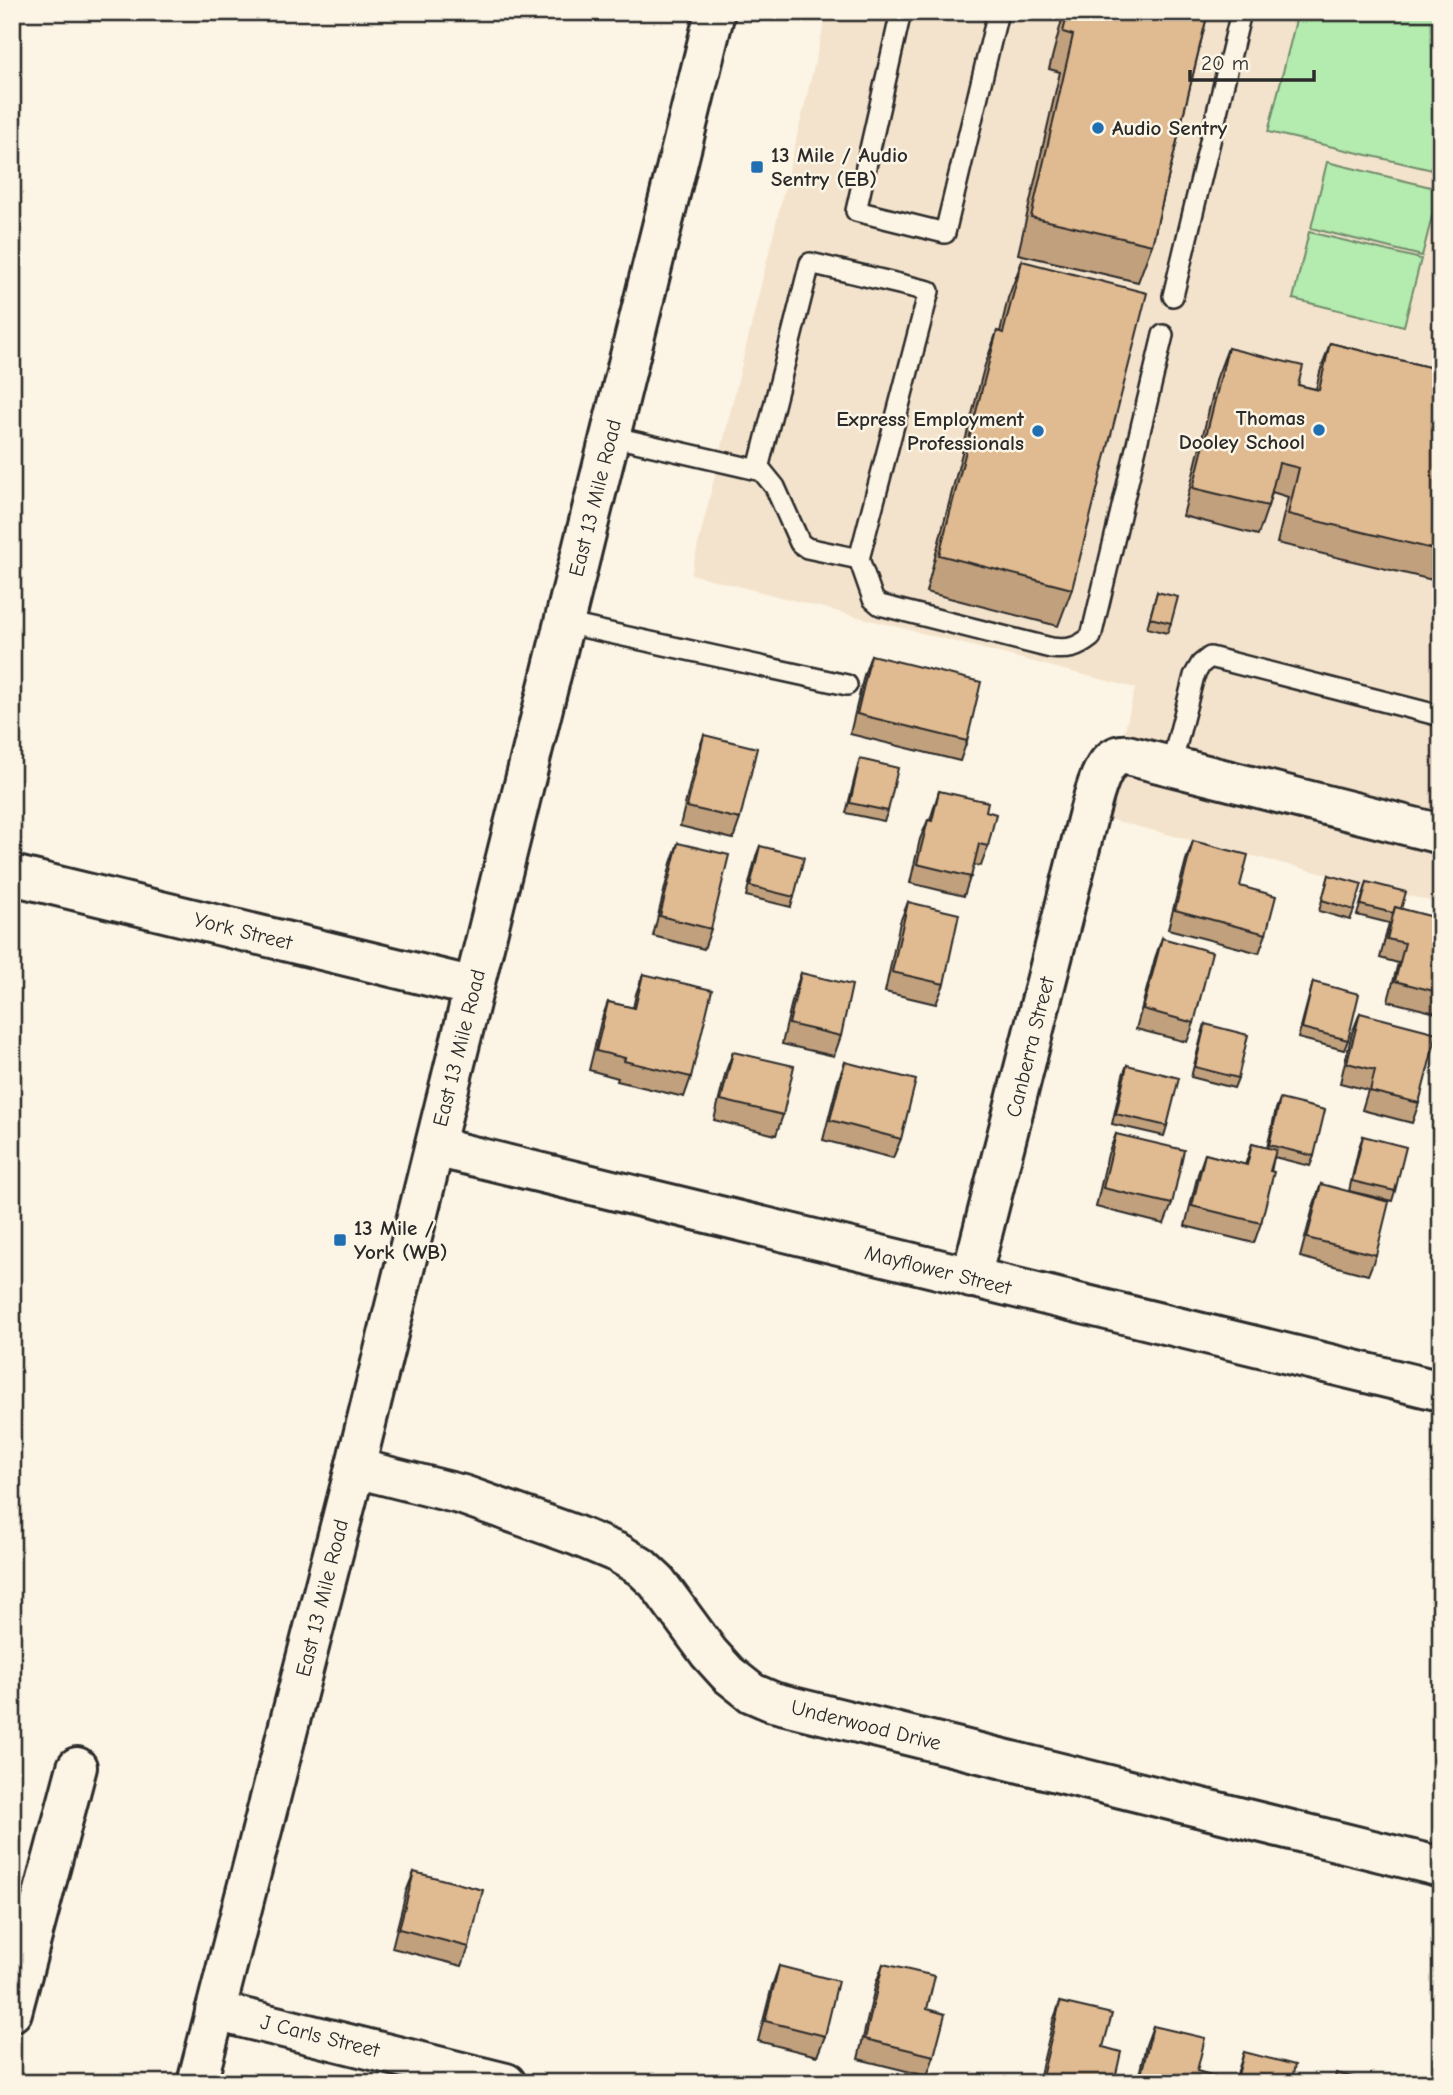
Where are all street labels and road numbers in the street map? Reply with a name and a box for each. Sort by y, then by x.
street label: East 13 Mile Road [564,417,626,579]
street label: York Street [191,907,296,955]
street label: East 13 Mile Road [428,967,490,1129]
street label: Canberra Street [1001,973,1059,1120]
street label: Mayflower Street [862,1240,1015,1300]
street label: East 13 Mile Road [291,1517,353,1679]
street label: Underwood Drive [788,1695,944,1755]
street label: J Carls Street [258,2010,383,2063]

